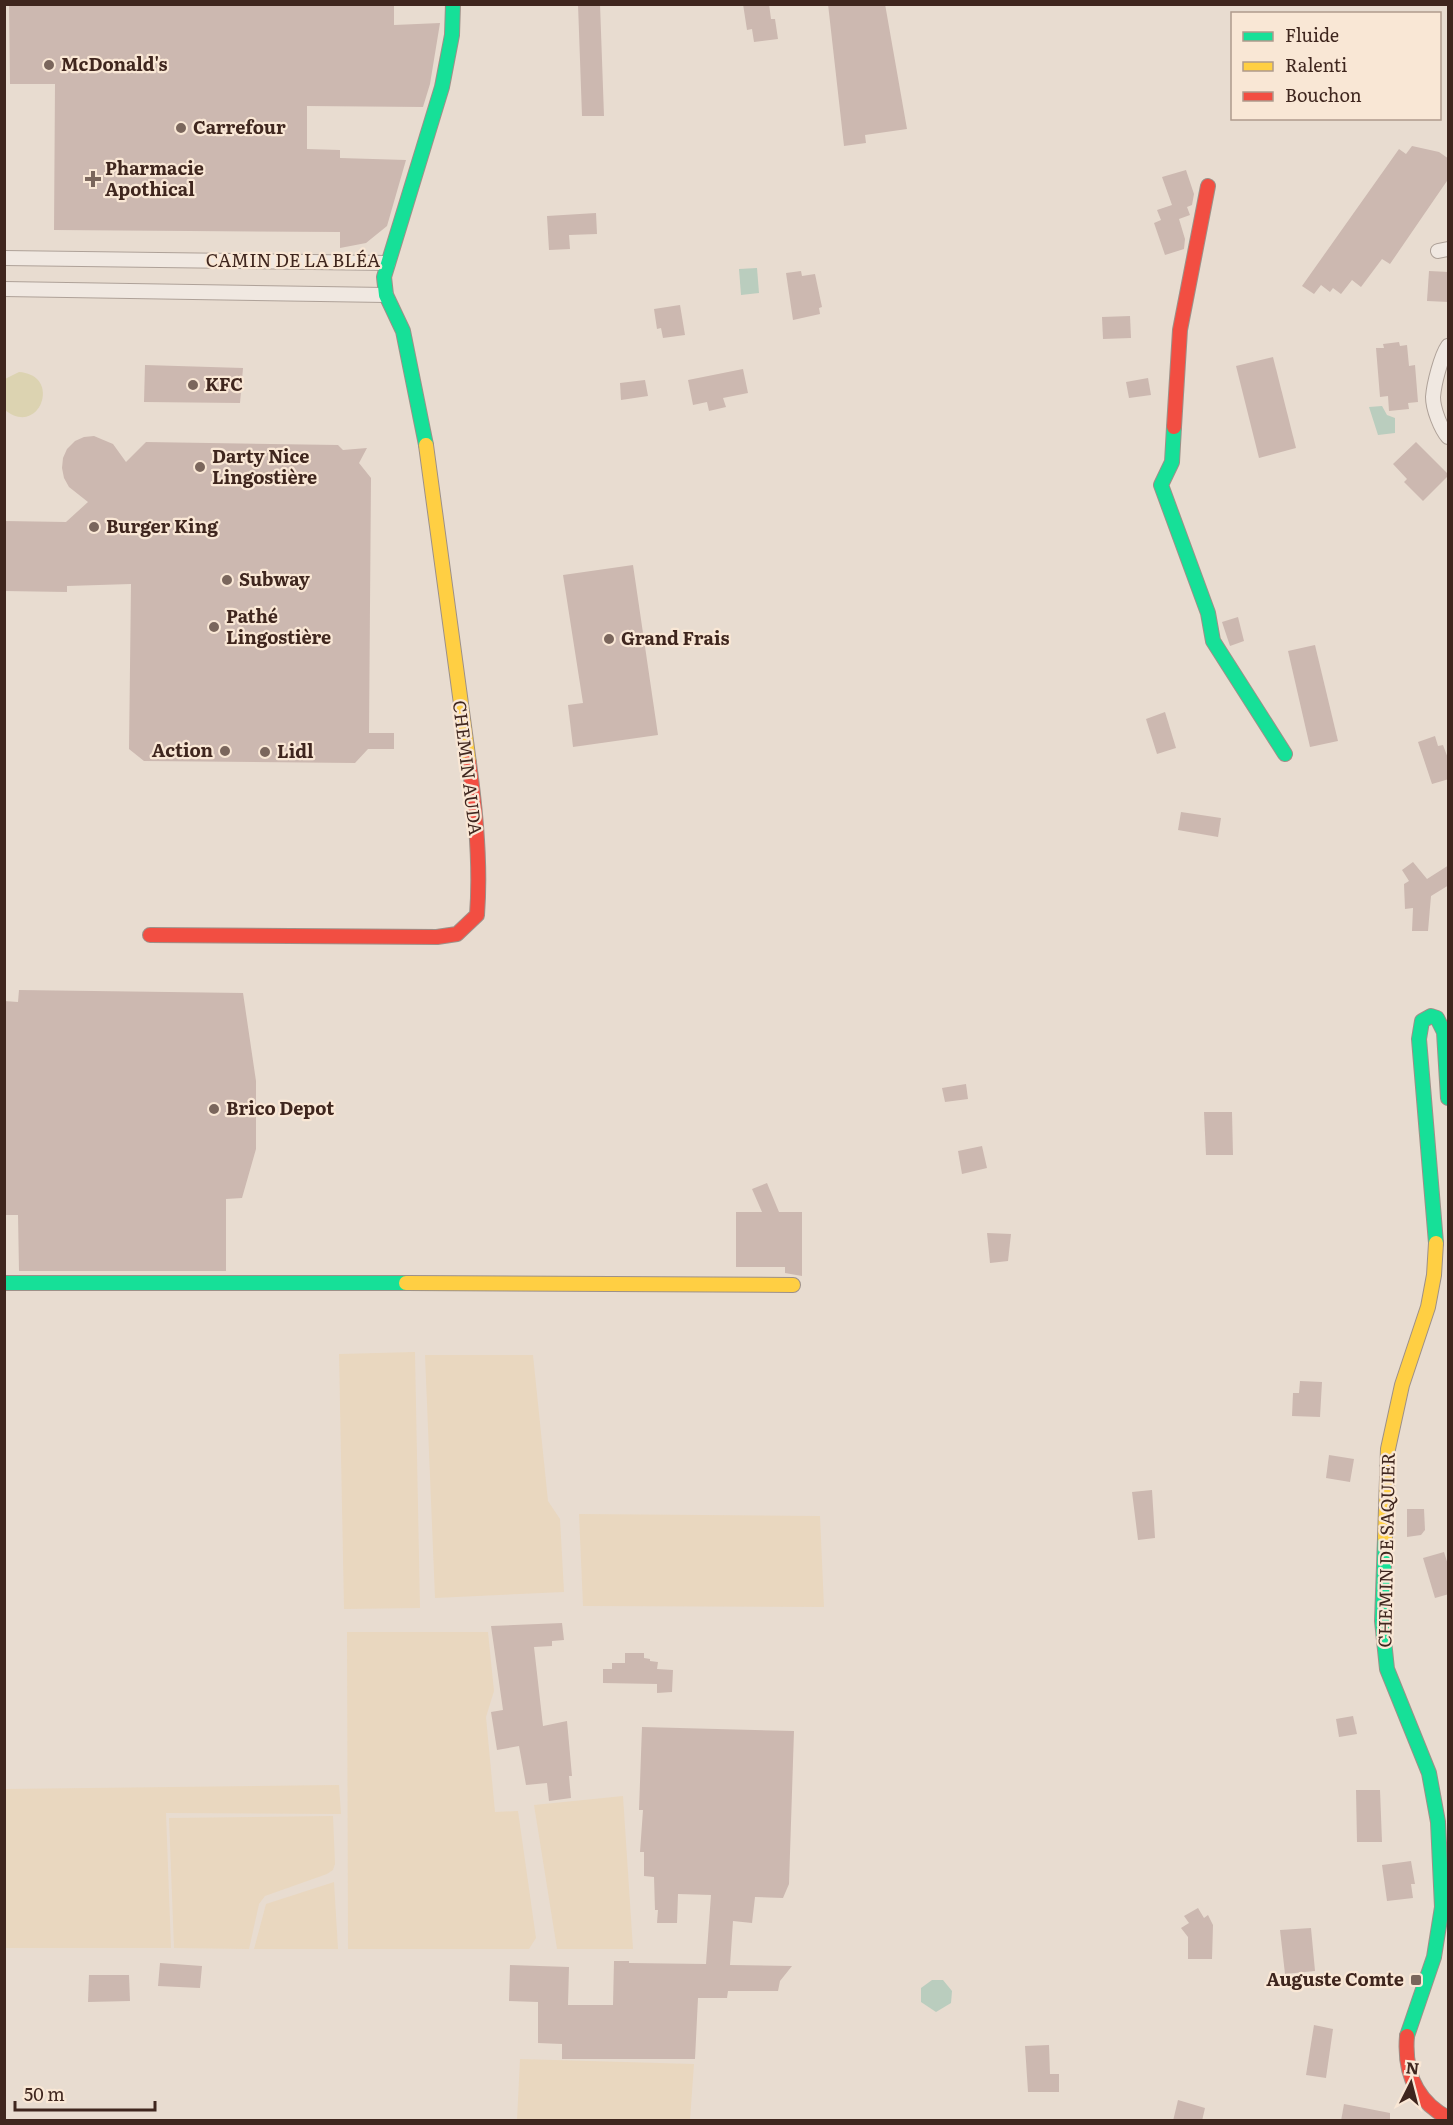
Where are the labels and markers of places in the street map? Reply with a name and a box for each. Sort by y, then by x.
place label: McDonald's [61,50,167,77]
marker: McDonald's [42,58,56,72]
place label: Carrefour [193,113,286,140]
marker: Carrefour [174,121,188,135]
place label: Pharmacie Apothical [105,154,204,202]
marker: Pharmacie Apothical [86,172,100,186]
place label: KFC [205,370,243,397]
marker: KFC [186,378,200,392]
place label: Darty Nice Lingostière [212,442,317,490]
marker: Darty Nice Lingostière [193,460,207,474]
place label: Burger King [106,512,219,539]
marker: Burger King [87,520,101,534]
place label: Subway [239,565,310,592]
marker: Subway [220,573,234,587]
place label: Pathé Lingostière [226,602,331,650]
marker: Pathé Lingostière [207,620,221,634]
place label: Grand Frais [621,624,729,651]
marker: Grand Frais [602,632,616,646]
place label: Action [152,736,213,763]
place label: Lidl [277,737,314,764]
marker: Action [218,744,232,758]
marker: Lidl [258,745,272,759]
place label: Brico Depot [226,1094,334,1121]
marker: Brico Depot [207,1102,221,1116]
place label: Auguste Comte [1266,1965,1404,1992]
marker: Auguste Comte [1409,1973,1423,1987]

